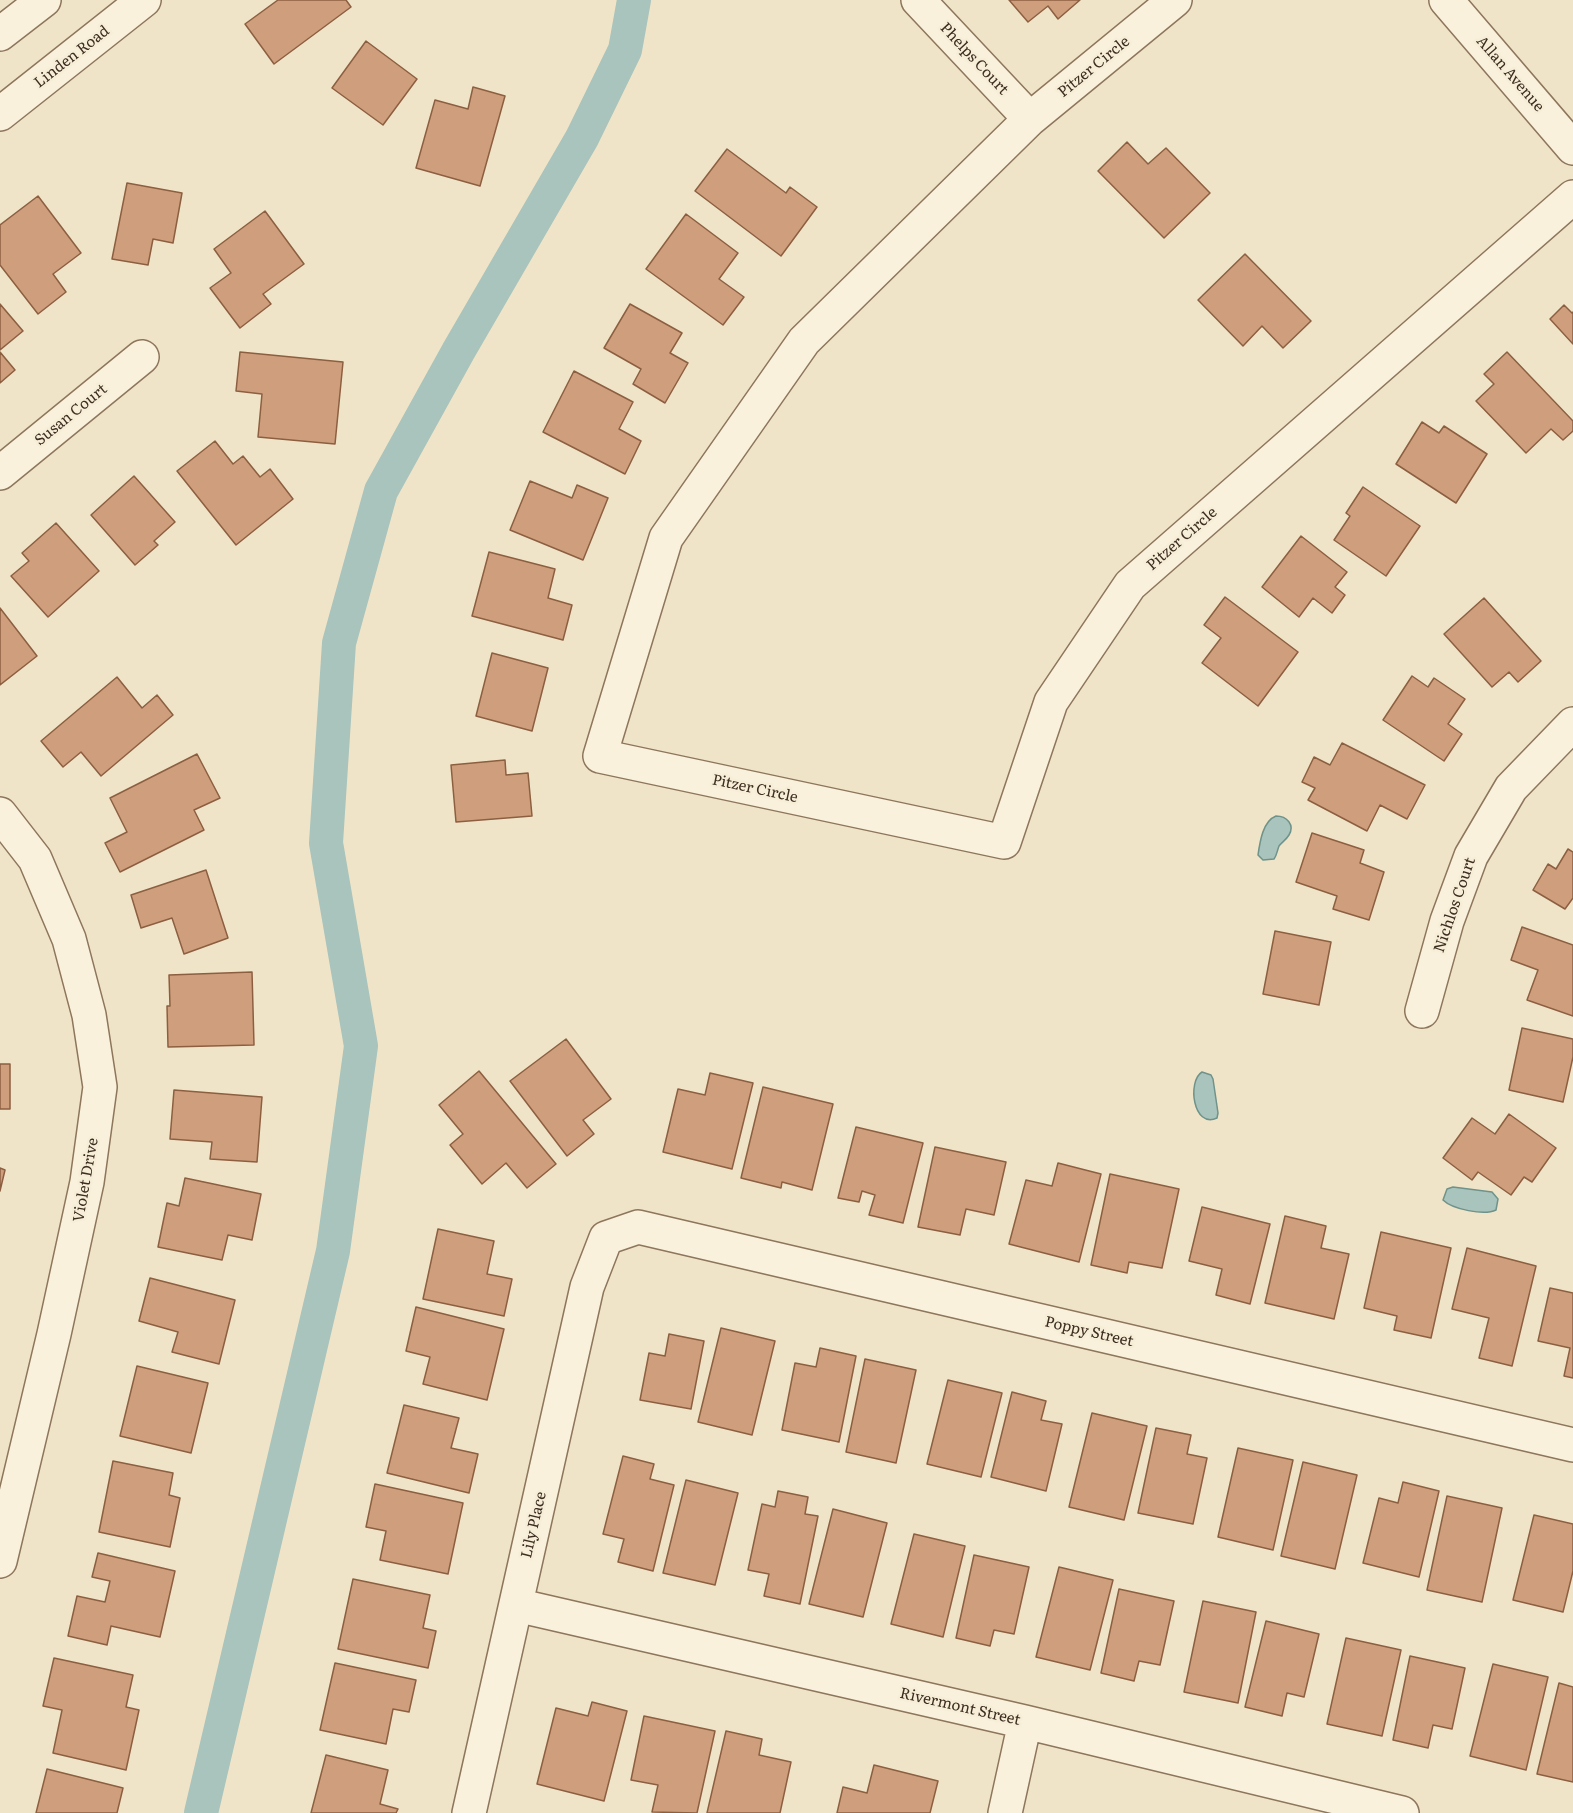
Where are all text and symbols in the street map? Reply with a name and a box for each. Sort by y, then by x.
street label: Phelps Court [936,19,1012,99]
street label: Linden Road [31,22,113,92]
street label: Allan Avenue [1472,32,1548,116]
street label: Pitzer Circle [1054,33,1134,101]
street label: Susan Court [31,380,111,450]
street label: Pitzer Circle [1143,504,1221,574]
street label: Pitzer Circle [711,771,799,807]
street label: Nichlos Court [1430,855,1480,955]
street label: Violet Drive [70,1136,102,1224]
street label: Poppy Street [1043,1313,1135,1351]
street label: Lily Place [518,1490,550,1560]
street label: Rivermont Street [898,1684,1022,1730]

